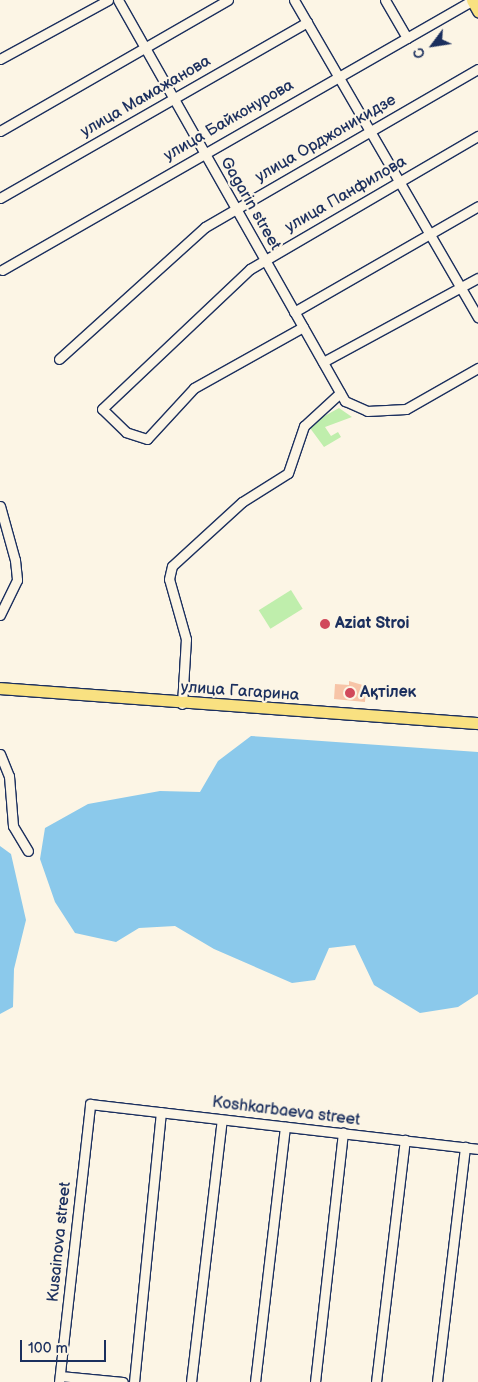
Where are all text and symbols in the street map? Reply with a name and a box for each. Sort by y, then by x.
north arrow [408,20,458,70]
text: С [410,44,430,62]
street label: улица Мамажанова [78,52,214,142]
street label: улица Байконурова [161,76,297,166]
street label: улица Орджоникидзе [252,91,400,187]
street label: улица Панфилова [282,153,410,237]
street label: Gagarin street [216,154,284,254]
place label: Aziat Stroi [335,614,409,634]
marker: Aziat Stroi [319,618,331,630]
street label: улица Гагарина [180,678,300,706]
place label: Ақтілек [360,683,416,703]
marker: Ақтілек [344,687,356,699]
street label: Koshkarbaeva street [211,1093,361,1131]
street label: Kusainova street [44,1181,76,1303]
scale bar [22,1330,109,1362]
text: 100 m [28,1339,68,1358]

